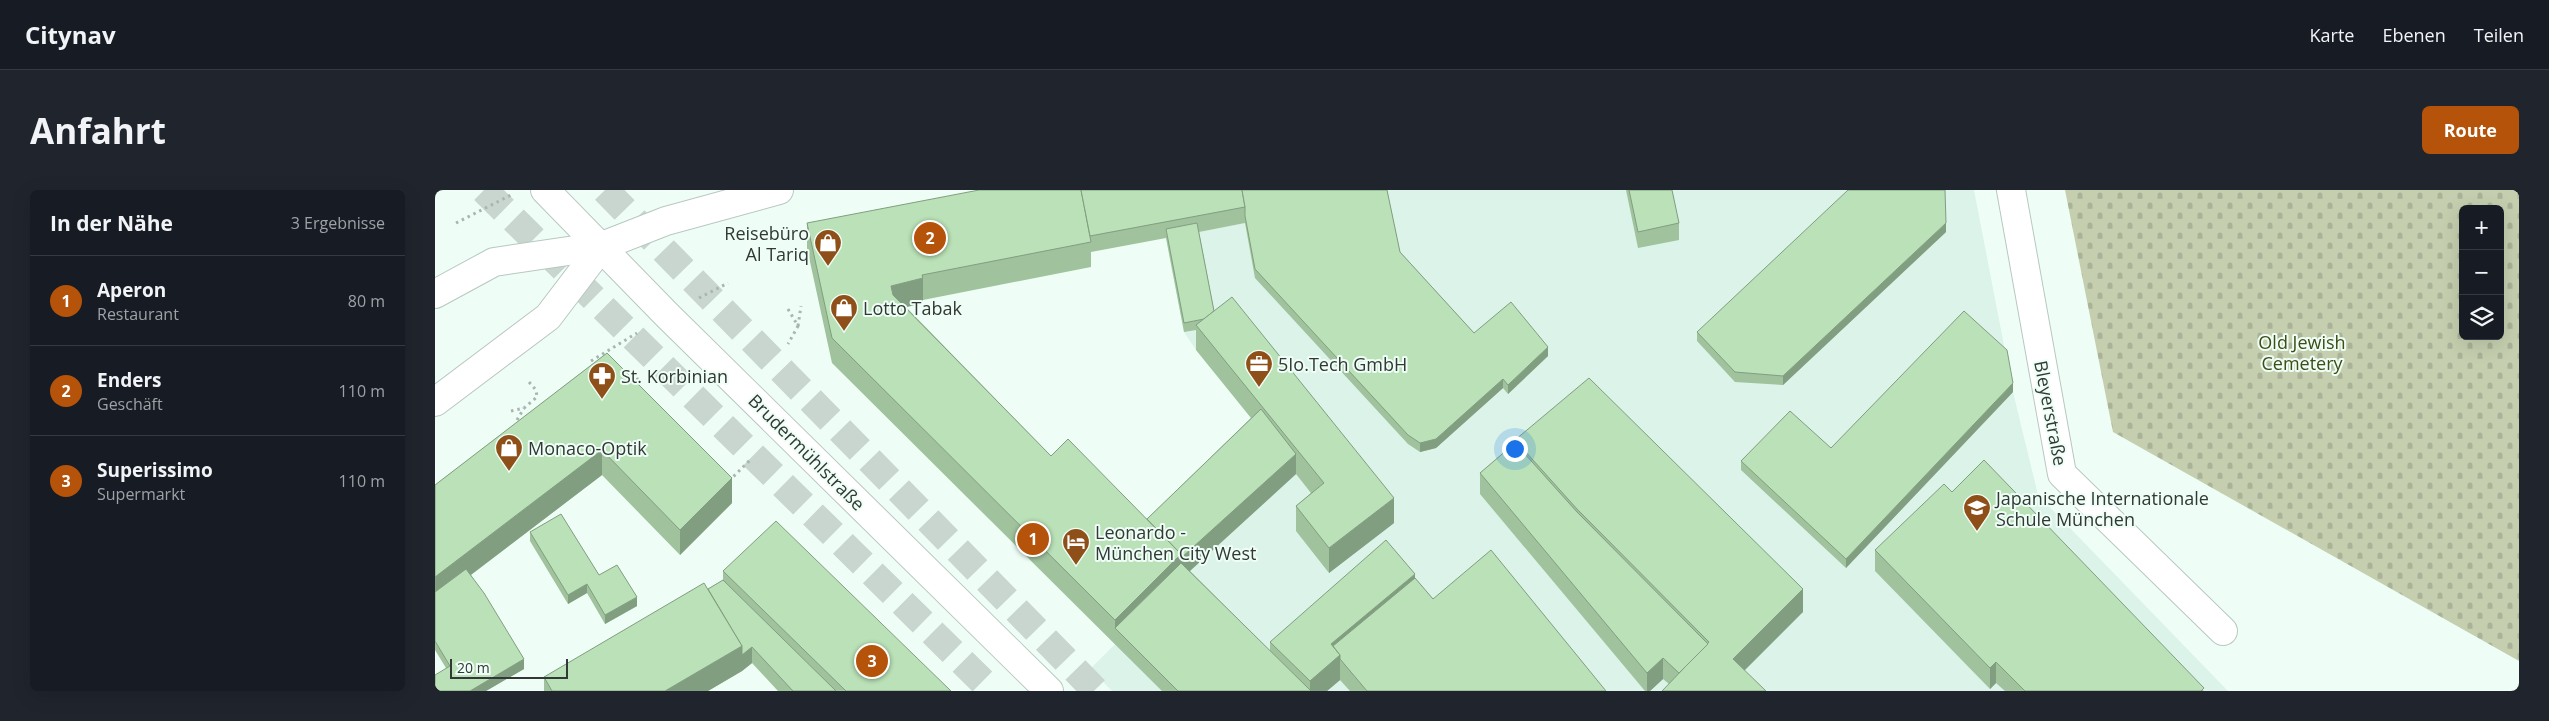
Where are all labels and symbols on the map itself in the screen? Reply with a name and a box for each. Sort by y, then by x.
pin: 2 [914,219,946,257]
place label: Reisebüro Al Tariq [724,221,809,266]
shop icon: Reisebüro Al Tariq [813,228,843,267]
shop icon: Lotto Tabak [829,293,859,332]
place label: Lotto Tabak [863,296,962,320]
park label: Old Jewish Cemetery [2258,330,2346,375]
office icon: 5Io.Tech GmbH [1244,349,1274,388]
place label: 5Io.Tech GmbH [1278,352,1407,376]
street label: Bleyerstraße [2029,358,2073,468]
pharmacy icon: St. Korbinian [587,361,617,400]
place label: St. Korbinian [621,364,728,388]
street label: Brudermühlstraße [744,389,870,515]
shop icon: Monaco-Optik [494,433,524,472]
place label: Monaco-Optik [528,436,647,460]
your location [1502,436,1528,462]
place label: Japanische Internationale Schule München [1994,486,2209,531]
school or university icon: Japanische Internationale Schule München [1962,493,1992,532]
pin: 1 [1017,520,1049,558]
place label: Leonardo - München City West [1095,520,1256,565]
hotel icon: Leonardo - München City West [1061,527,1091,566]
pin: 3 [856,642,888,680]
scale bar [450,656,567,679]

